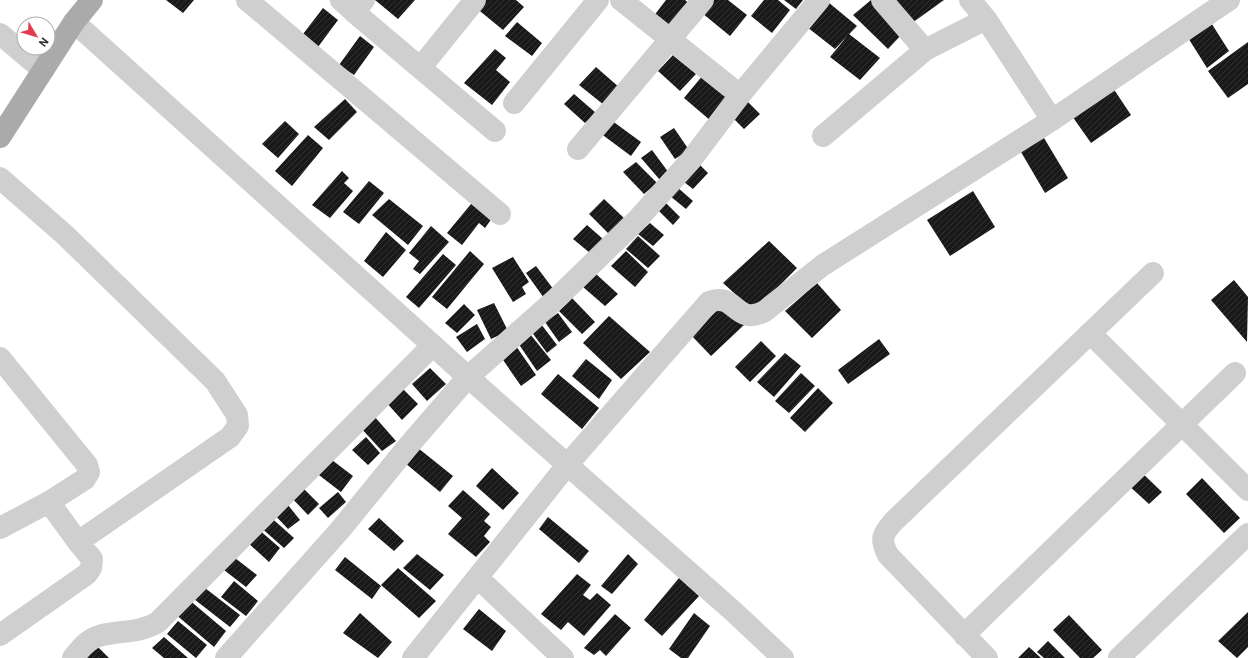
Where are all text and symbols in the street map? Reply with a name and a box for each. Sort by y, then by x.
north arrow [16,16,56,56]
text: N [36,35,51,49]

